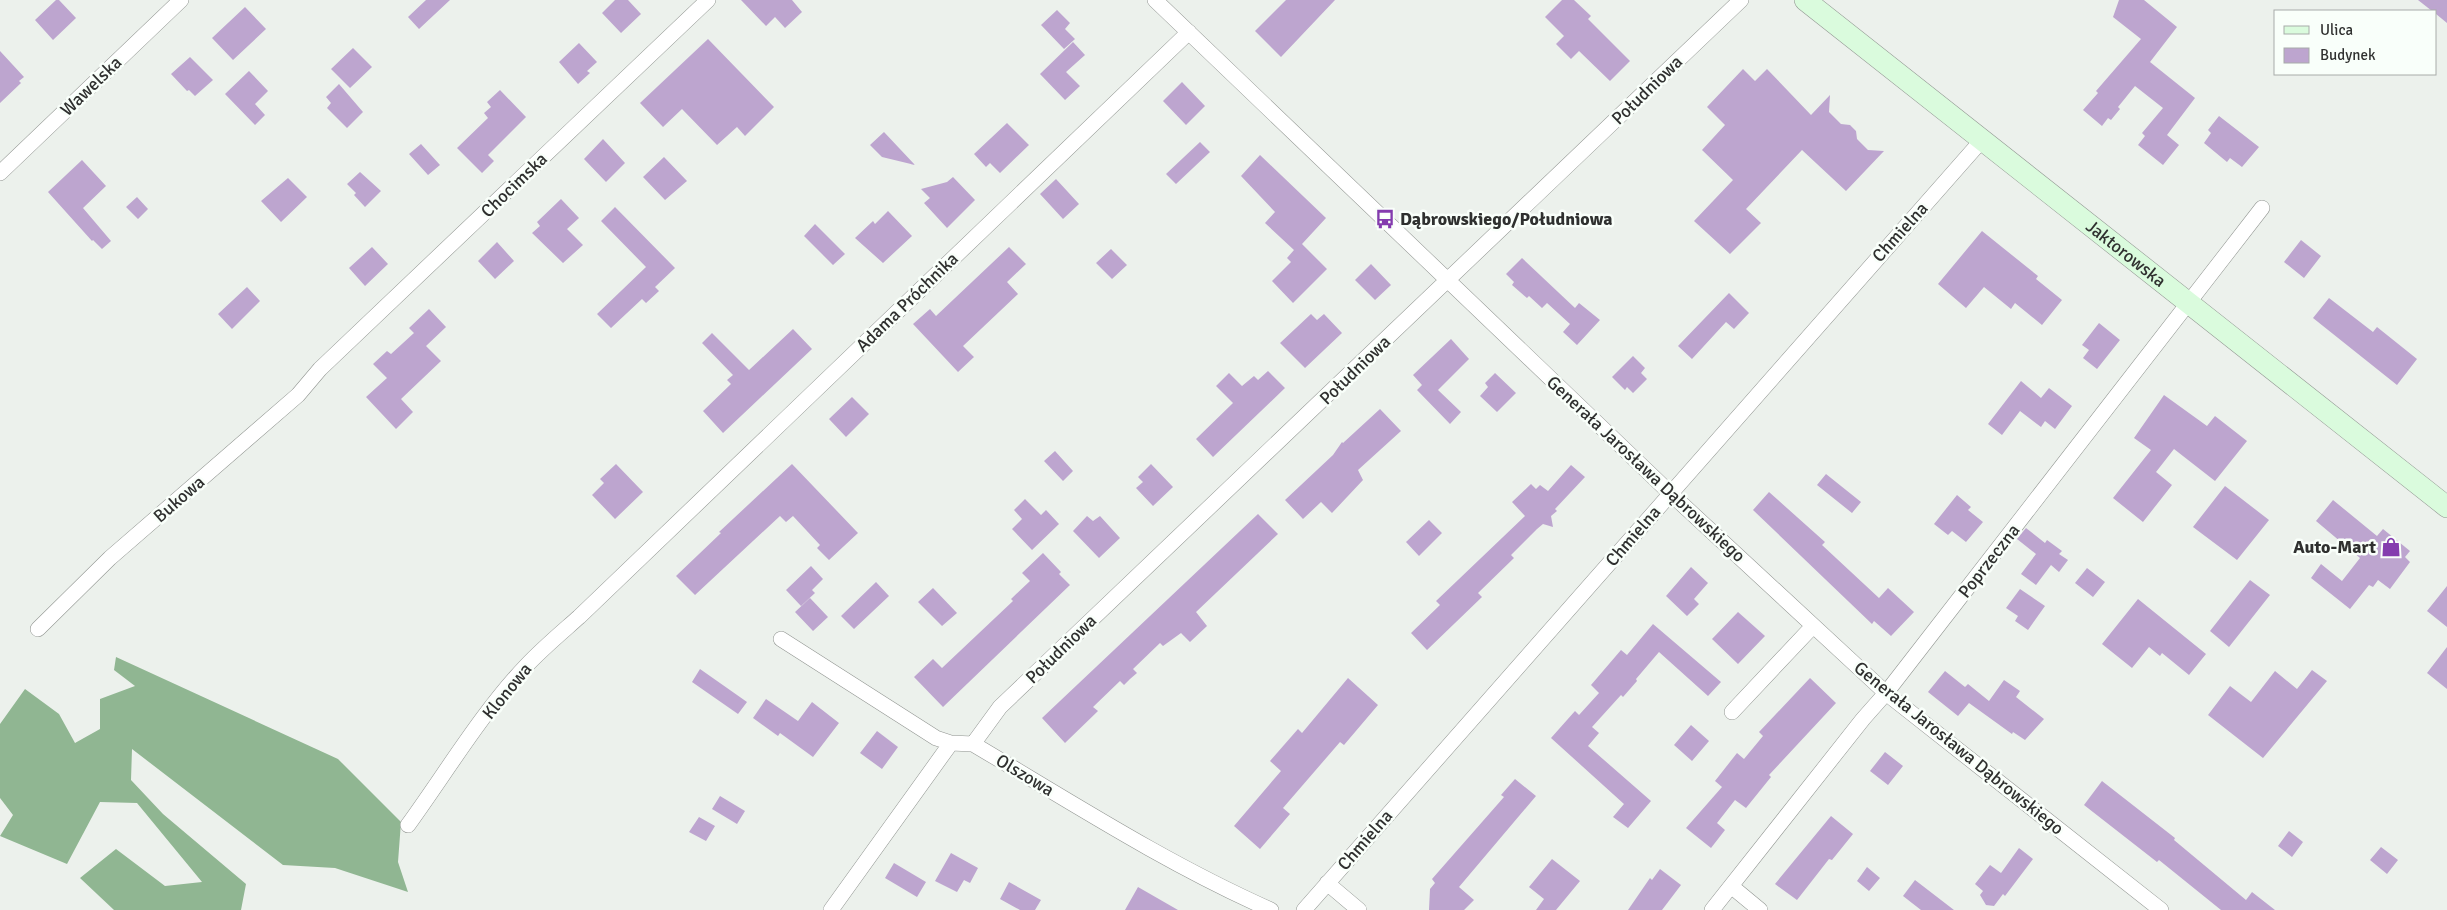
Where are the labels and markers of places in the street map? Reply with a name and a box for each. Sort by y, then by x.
bus stop icon: Dąbrowskiego/Południowa [1374,208,1396,230]
place label: Dąbrowskiego/Południowa [1400,208,1612,230]
place label: Auto-Mart [2293,536,2376,558]
shop icon: Auto-Mart [2380,536,2402,558]

